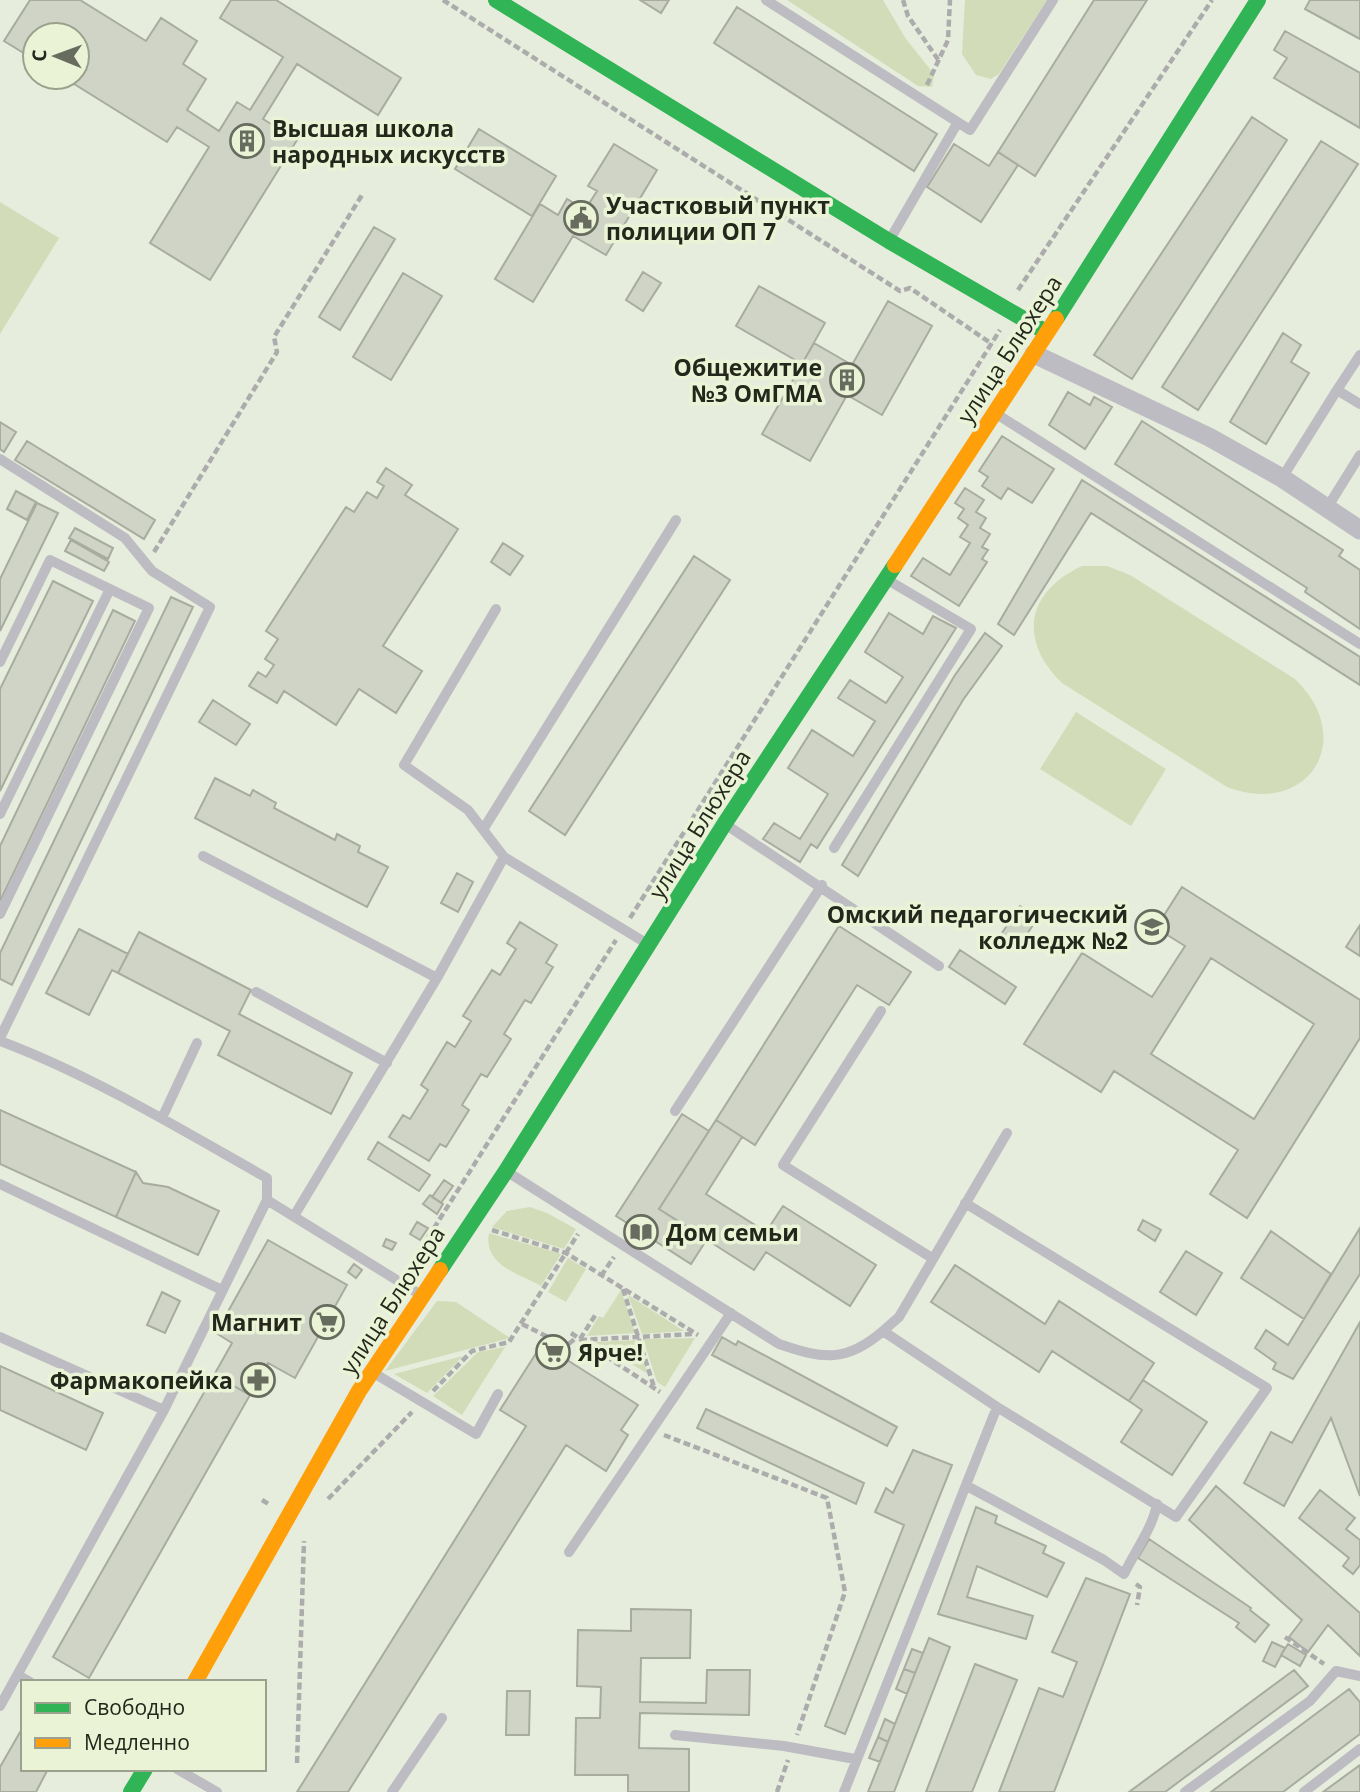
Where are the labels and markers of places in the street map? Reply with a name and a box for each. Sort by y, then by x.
place label: Высшая школа народных искусств [272,112,506,170]
building icon: Высшая школа народных искусств [228,122,266,160]
place label: Участковый пункт полиции ОП 7 [606,189,830,247]
public building icon: Участковый пункт полиции ОП 7 [562,199,600,237]
place label: Общежитие №3 ОмГМА [674,351,822,409]
building icon: Общежитие №3 ОмГМА [828,361,866,399]
place label: Омский педагогический колледж №2 [827,898,1128,956]
school or university icon: Омский педагогический колледж №2 [1133,908,1171,946]
library icon: Дом семьи [622,1213,660,1251]
place label: Дом семьи [666,1216,799,1248]
supermarket icon: Магнит [308,1303,346,1341]
place label: Магнит [211,1306,302,1338]
supermarket icon: Ярче! [534,1333,572,1371]
place label: Ярче! [577,1336,643,1368]
pharmacy icon: Фармакопейка [239,1361,277,1399]
place label: Фармакопейка [50,1364,233,1396]

